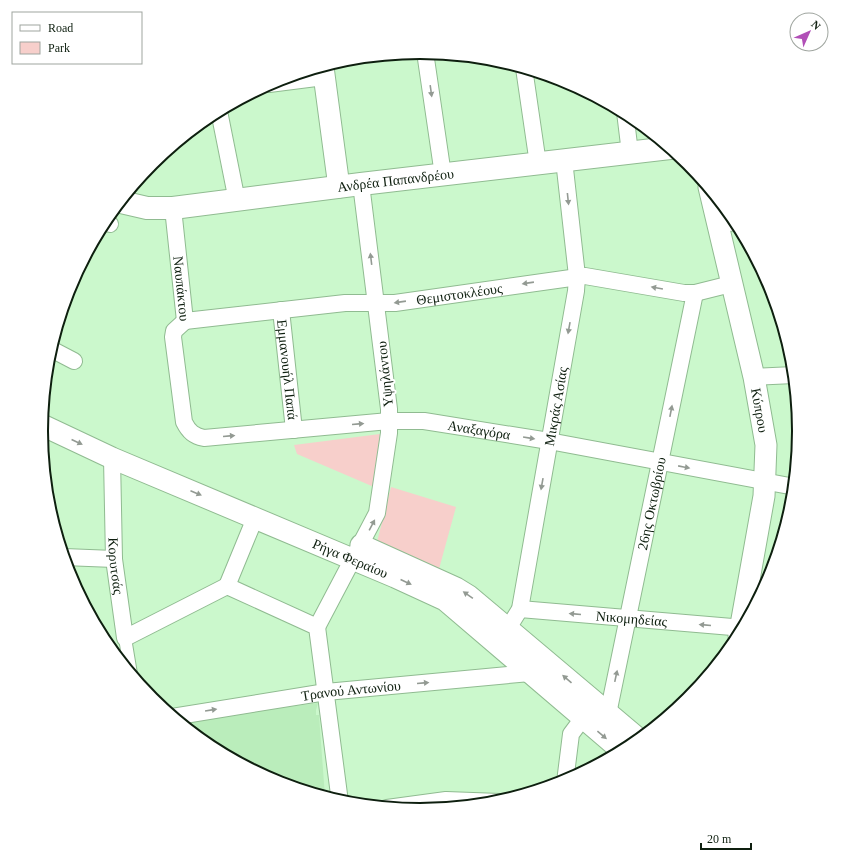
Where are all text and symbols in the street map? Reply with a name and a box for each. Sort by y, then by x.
legend [12,12,142,64]
north arrow [789,12,829,52]
text: N [809,18,823,32]
text: Road [48,21,73,35]
text: Park [48,41,70,55]
one-way arrow [428,85,434,97]
street label: Ανδρέα Παπανδρέου [336,166,455,194]
one-way arrow [565,193,572,205]
one-way arrow [368,252,374,265]
street label: Ναυπάκτου [171,255,192,322]
street label: Θεμιστοκλέους [415,280,504,307]
one-way arrow [522,280,534,286]
one-way arrow [651,285,663,291]
one-way arrow [394,299,406,305]
street label: Εμμανουήλ Παπά [275,319,300,421]
one-way arrow [566,322,572,334]
street label: Υψηλάντου [374,340,396,408]
street label: Μικράς Ασίας [541,365,570,447]
street label: Κύπρου [749,387,771,434]
one-way arrow [669,405,675,418]
street label: Αναξαγόρα [447,417,512,442]
one-way arrow [352,421,364,428]
one-way arrow [223,433,235,439]
one-way arrow [523,435,535,441]
one-way arrow [71,438,83,445]
street label: 26ης Οκτωβρίου [635,456,668,551]
one-way arrow [678,464,690,470]
one-way arrow [539,478,545,490]
one-way arrow [191,491,203,497]
one-way arrow [368,519,375,531]
street label: Ρήγα Φεραίου [310,536,390,581]
street label: Κορυτσάς [106,537,126,596]
one-way arrow [401,579,412,585]
one-way arrow [462,591,473,599]
street label: Νικομηδείας [595,608,668,629]
one-way arrow [569,610,582,617]
one-way arrow [699,621,711,628]
one-way arrow [613,670,619,682]
one-way arrow [562,674,572,683]
street label: Τρανού Αντωνίου [300,678,402,703]
one-way arrow [417,679,429,686]
one-way arrow [205,707,217,713]
one-way arrow [597,730,608,739]
scale bar [701,825,751,851]
text: 20 m [707,832,732,846]

